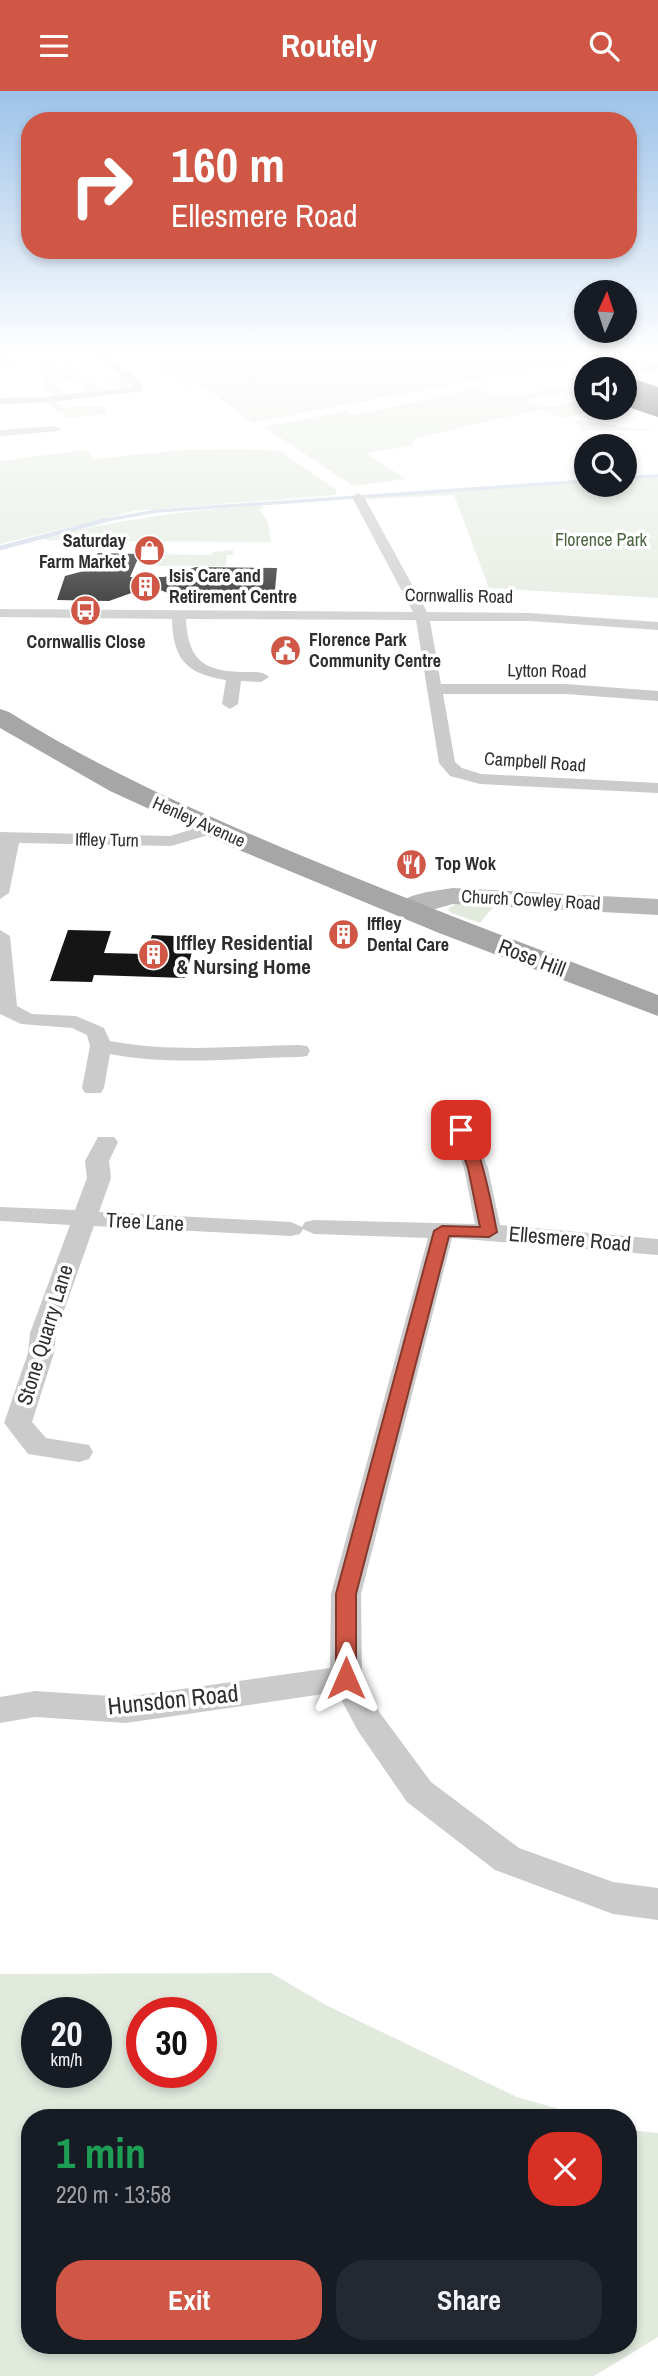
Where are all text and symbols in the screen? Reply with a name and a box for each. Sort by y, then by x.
text: Routely [281,24,377,67]
icon: menu [35,27,73,65]
icon: search [585,27,623,65]
text: 160 m [171,131,285,197]
icon: right [56,140,147,231]
text: Ellesmere Road [171,194,358,237]
north arrow [574,280,637,343]
map controls [574,280,637,497]
button: sound [574,357,637,420]
button: search [574,434,637,497]
park label: Florence Park [555,527,648,552]
place label: Saturday Farm Market [39,528,127,574]
shop icon: Saturday Farm Market [132,534,166,568]
place label: Isis Care and Retirement Centre [169,563,297,609]
building icon: Isis Care and Retirement Centre [129,569,163,603]
street label: Cornwallis Road [405,582,513,609]
bus stop icon: Cornwallis Close [69,594,103,628]
place label: Florence Park Community Centre [309,627,441,673]
place label: Cornwallis Close [27,629,145,654]
public building icon: Florence Park Community Centre [269,633,303,667]
street label: Lytton Road [507,657,587,684]
street label: Campbell Road [483,745,587,778]
street label: Henley Avenue [149,790,250,853]
street label: Iffley Turn [75,826,139,853]
restaurant icon: Top Wok [395,847,429,881]
place label: Top Wok [435,851,497,876]
street label: Church Cowley Road [461,883,601,916]
place label: Iffley Dental Care [367,911,449,957]
building icon: Iffley Dental Care [327,917,361,951]
place label: Iffley Residential & Nursing Home [176,928,313,981]
street label: Rose Hill [494,931,570,984]
building icon: Iffley Residential & Nursing Home [136,938,170,972]
pin [431,1100,491,1160]
icon: arrive [442,1111,480,1149]
street label: Tree Lane [105,1205,185,1238]
street label: Ellesmere Road [508,1219,632,1258]
street label: Stone Quarry Lane [9,1261,80,1409]
position arrow [309,1641,383,1715]
street label: Hunsdon Road [106,1676,240,1722]
speed limit sign: 30 [126,1997,217,2088]
text: 20 [51,2010,82,2057]
text: km/h [51,2047,83,2072]
text: 1 min [56,2125,146,2181]
button: close [528,2132,602,2206]
text: 220 m · 13:58 [56,2179,171,2210]
button: Exit [56,2260,322,2340]
button: Share [336,2260,602,2340]

